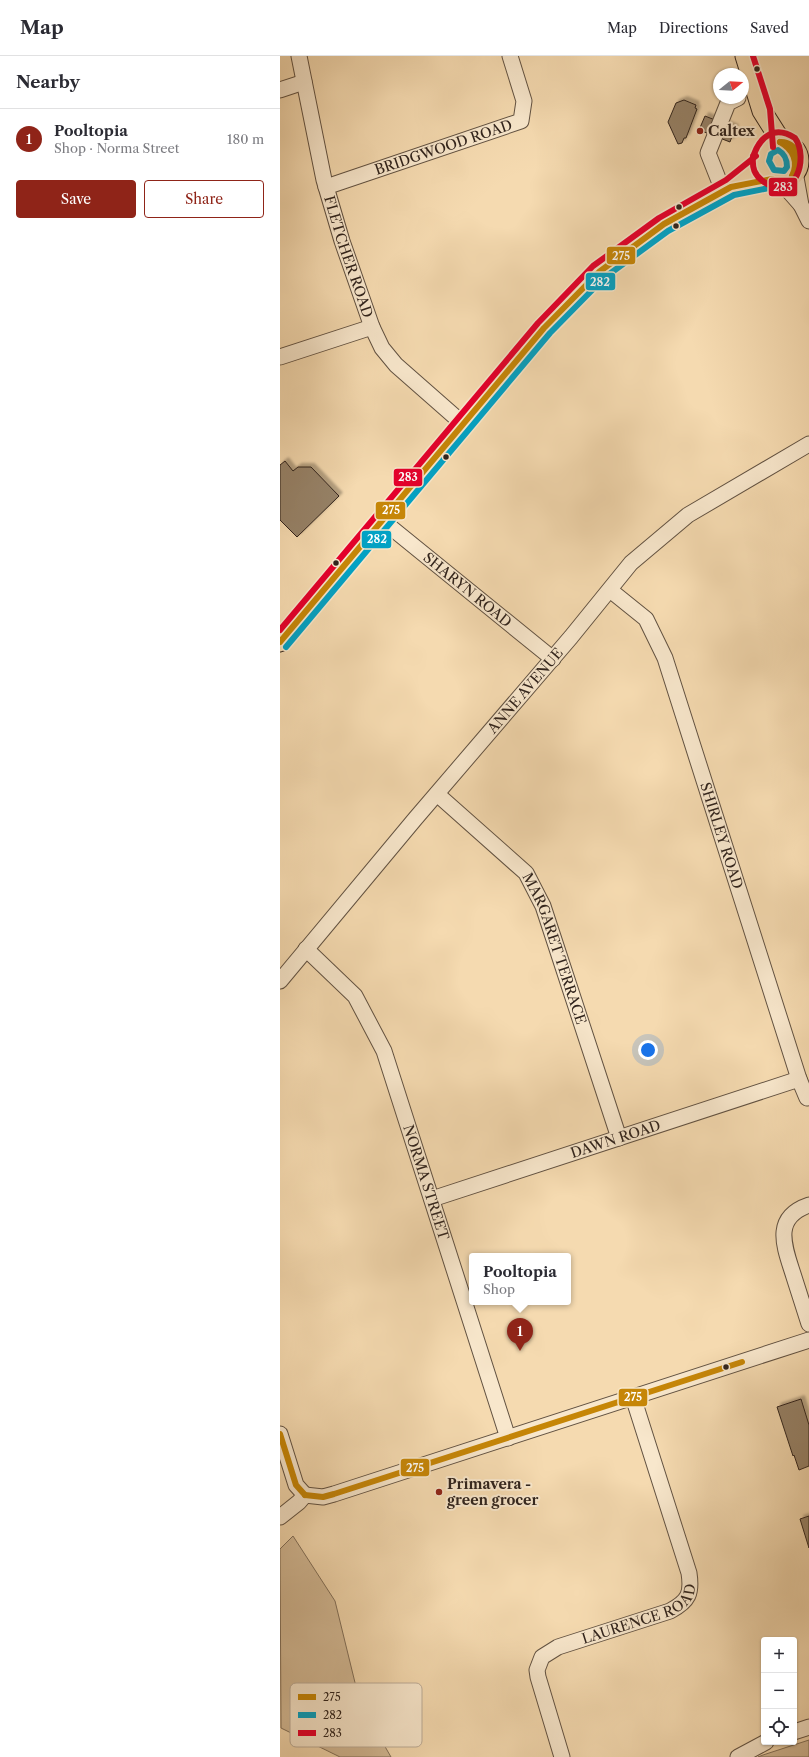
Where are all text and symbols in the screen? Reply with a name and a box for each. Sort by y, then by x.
text: Map [20,16,64,39]
text: Map [607,19,637,37]
text: Directions [659,19,728,37]
text: Saved [750,19,789,37]
unlabelled marker [752,64,762,74]
north arrow [713,68,749,104]
text: Nearby [16,72,80,92]
street label: BRIDGWOOD ROAD [372,116,515,179]
text: Pooltopia [54,121,128,140]
place label: Caltex [708,122,756,140]
marker: Caltex [695,126,705,136]
text: 1 [26,131,32,147]
text: 180 m [227,131,264,147]
text: Shop · Norma Street [54,140,179,156]
line badge: 283 [768,177,798,197]
button: Save [16,180,136,218]
button: Share [144,180,264,218]
text: 283 [773,180,793,194]
street label: FLETCHER ROAD [320,194,377,320]
unlabelled marker [674,202,684,212]
unlabelled marker [671,221,681,231]
line badge: 275 [606,246,636,265]
text: 275 [612,249,630,263]
line badge: 282 [585,272,616,291]
text: 282 [590,275,610,289]
unlabelled marker [441,452,451,462]
line badge: 283 [393,468,423,487]
text: 283 [398,470,418,484]
line badge: 275 [375,501,406,520]
text: 275 [382,503,400,517]
line badge: 282 [361,530,392,549]
text: 282 [367,532,387,546]
street label: SHARYN ROAD [420,548,515,631]
unlabelled marker [331,558,341,568]
street label: ANNE AVENUE [483,644,567,738]
street label: SHIRLEY ROAD [696,780,747,891]
street label: MARGARET TERRACE [518,870,590,1027]
your location [638,1040,658,1060]
street label: DAWN ROAD [568,1116,663,1162]
street label: NORMA STREET [399,1123,453,1243]
popup [469,1253,571,1305]
text: Pooltopia [483,1262,557,1281]
text: Shop [483,1281,515,1297]
pin: 1 [507,1318,533,1351]
unlabelled marker [721,1362,731,1372]
line badge: 275 [618,1388,648,1407]
text: 275 [624,1390,642,1404]
line badge: 275 [400,1458,430,1477]
text: 275 [406,1461,424,1475]
place label: Primavera - green grocer [446,1475,538,1509]
marker: Primavera - green grocer [434,1487,444,1497]
street label: LAURENCE ROAD [579,1582,699,1648]
map controls [761,1637,797,1745]
button: + [761,1637,797,1673]
button: − [761,1673,797,1709]
legend [290,1683,422,1747]
text: 275 [323,1690,341,1704]
text: 282 [323,1708,342,1722]
button: locate [761,1709,797,1745]
text: 283 [323,1726,342,1740]

